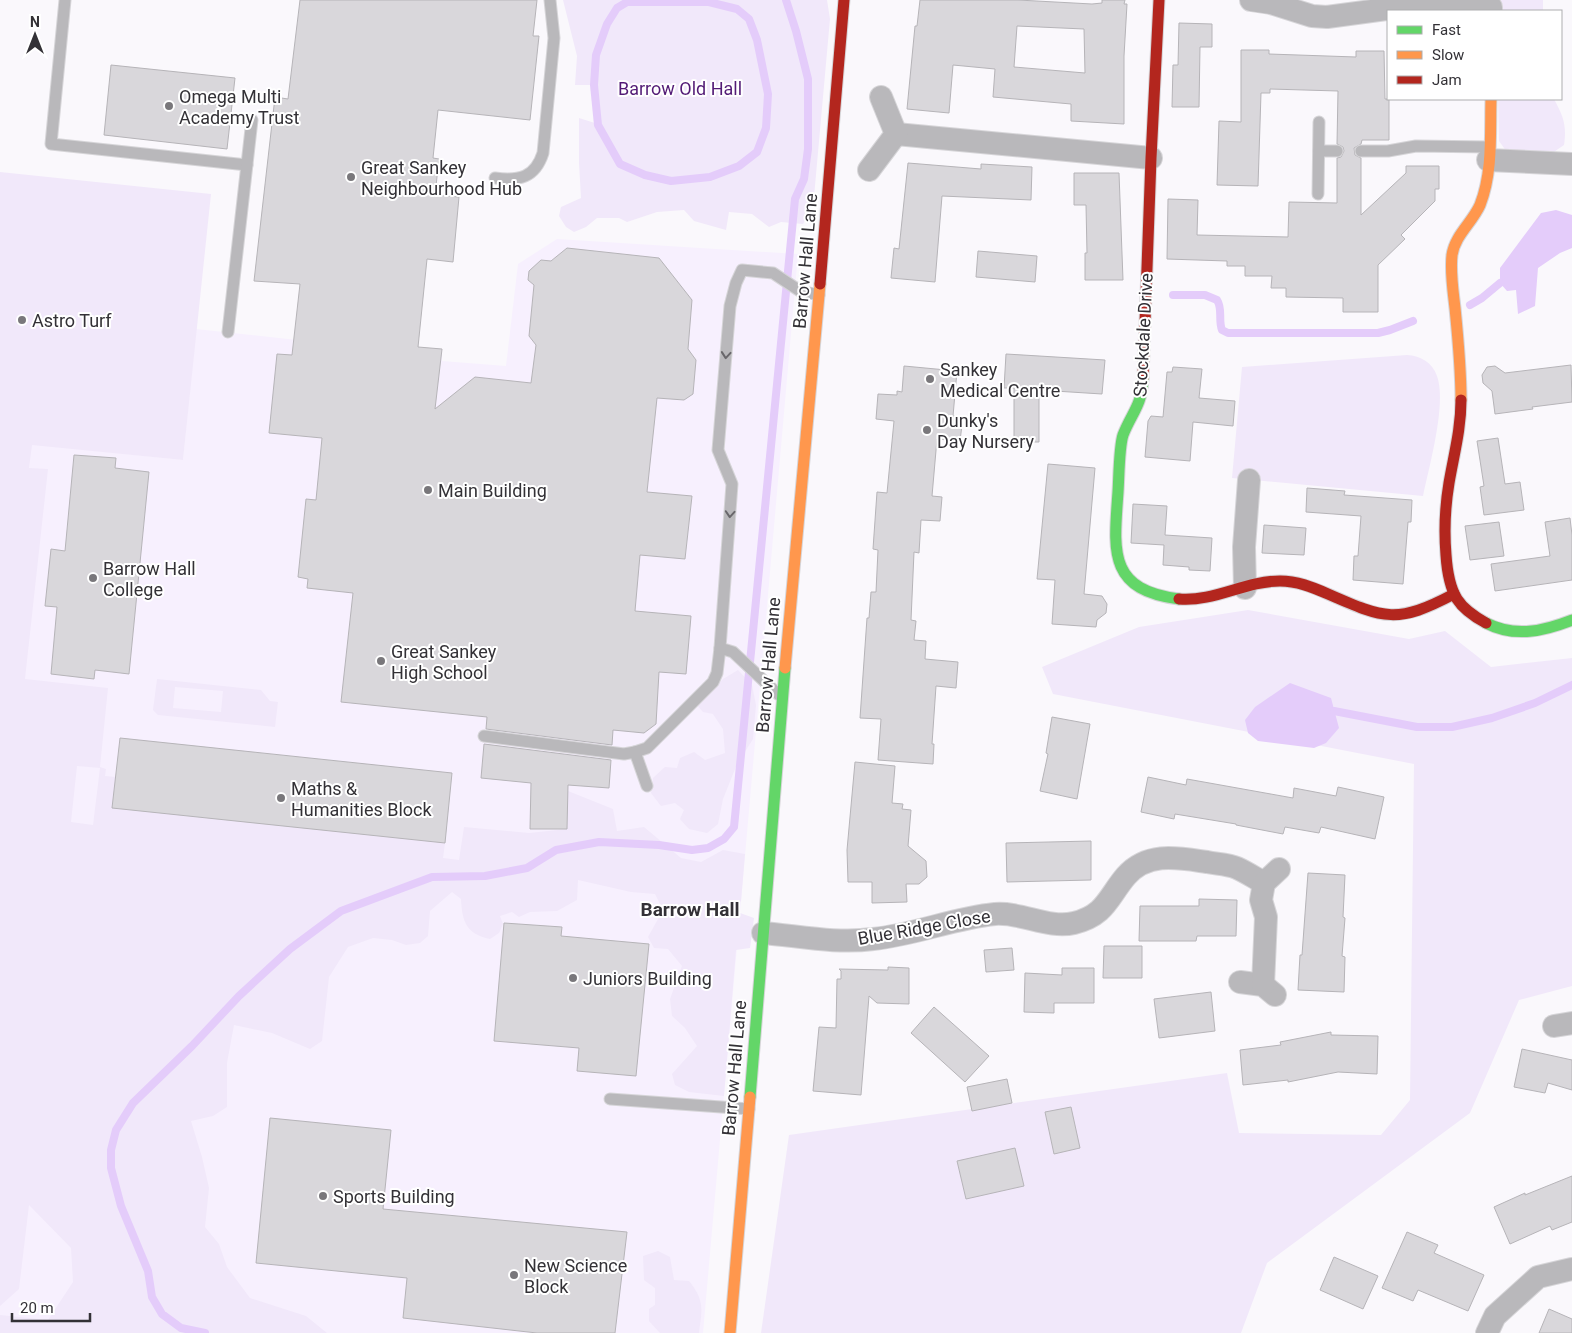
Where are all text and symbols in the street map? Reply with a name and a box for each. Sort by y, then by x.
north arrow [10,10,60,60]
legend [1387,10,1562,100]
text: N [30,14,40,30]
text: Fast [1432,21,1461,39]
text: Slow [1432,46,1464,64]
text: Jam [1432,71,1462,89]
park label: Barrow Old Hall [618,78,742,99]
place label: Omega Multi Academy Trust [179,86,299,128]
marker: Omega Multi Academy Trust [163,100,175,112]
place label: Great Sankey Neighbourhood Hub [361,157,522,199]
marker: Great Sankey Neighbourhood Hub [345,171,357,183]
street label: Barrow Hall Lane [789,192,821,330]
street label: Stockdale Drive [1129,273,1157,397]
place label: Astro Turf [32,310,112,331]
marker: Astro Turf [16,314,28,326]
one-way arrow [721,351,732,359]
place label: Sankey Medical Centre [940,359,1060,401]
marker: Sankey Medical Centre [924,373,936,385]
place label: Dunky's Day Nursery [937,410,1034,452]
marker: Dunky's Day Nursery [921,424,933,436]
place label: Main Building [438,480,547,501]
marker: Main Building [422,484,434,496]
one-way arrow [725,511,736,519]
place label: Barrow Hall College [103,558,196,600]
marker: Barrow Hall College [87,572,99,584]
street label: Barrow Hall Lane [752,596,784,734]
place label: Great Sankey High School [391,641,497,683]
marker: Great Sankey High School [375,655,387,667]
place label: Maths & Humanities Block [291,778,433,820]
marker: Maths & Humanities Block [275,792,287,804]
district label: Barrow Hall [641,898,739,921]
street label: Blue Ridge Close [856,905,992,949]
place label: Juniors Building [583,968,712,989]
marker: Juniors Building [567,972,579,984]
street label: Barrow Hall Lane [718,999,750,1137]
place label: Sports Building [333,1186,455,1207]
marker: Sports Building [317,1190,329,1202]
place label: New Science Block [524,1255,627,1297]
marker: New Science Block [508,1269,520,1281]
scale bar [12,1290,90,1322]
text: 20 m [20,1299,54,1317]

